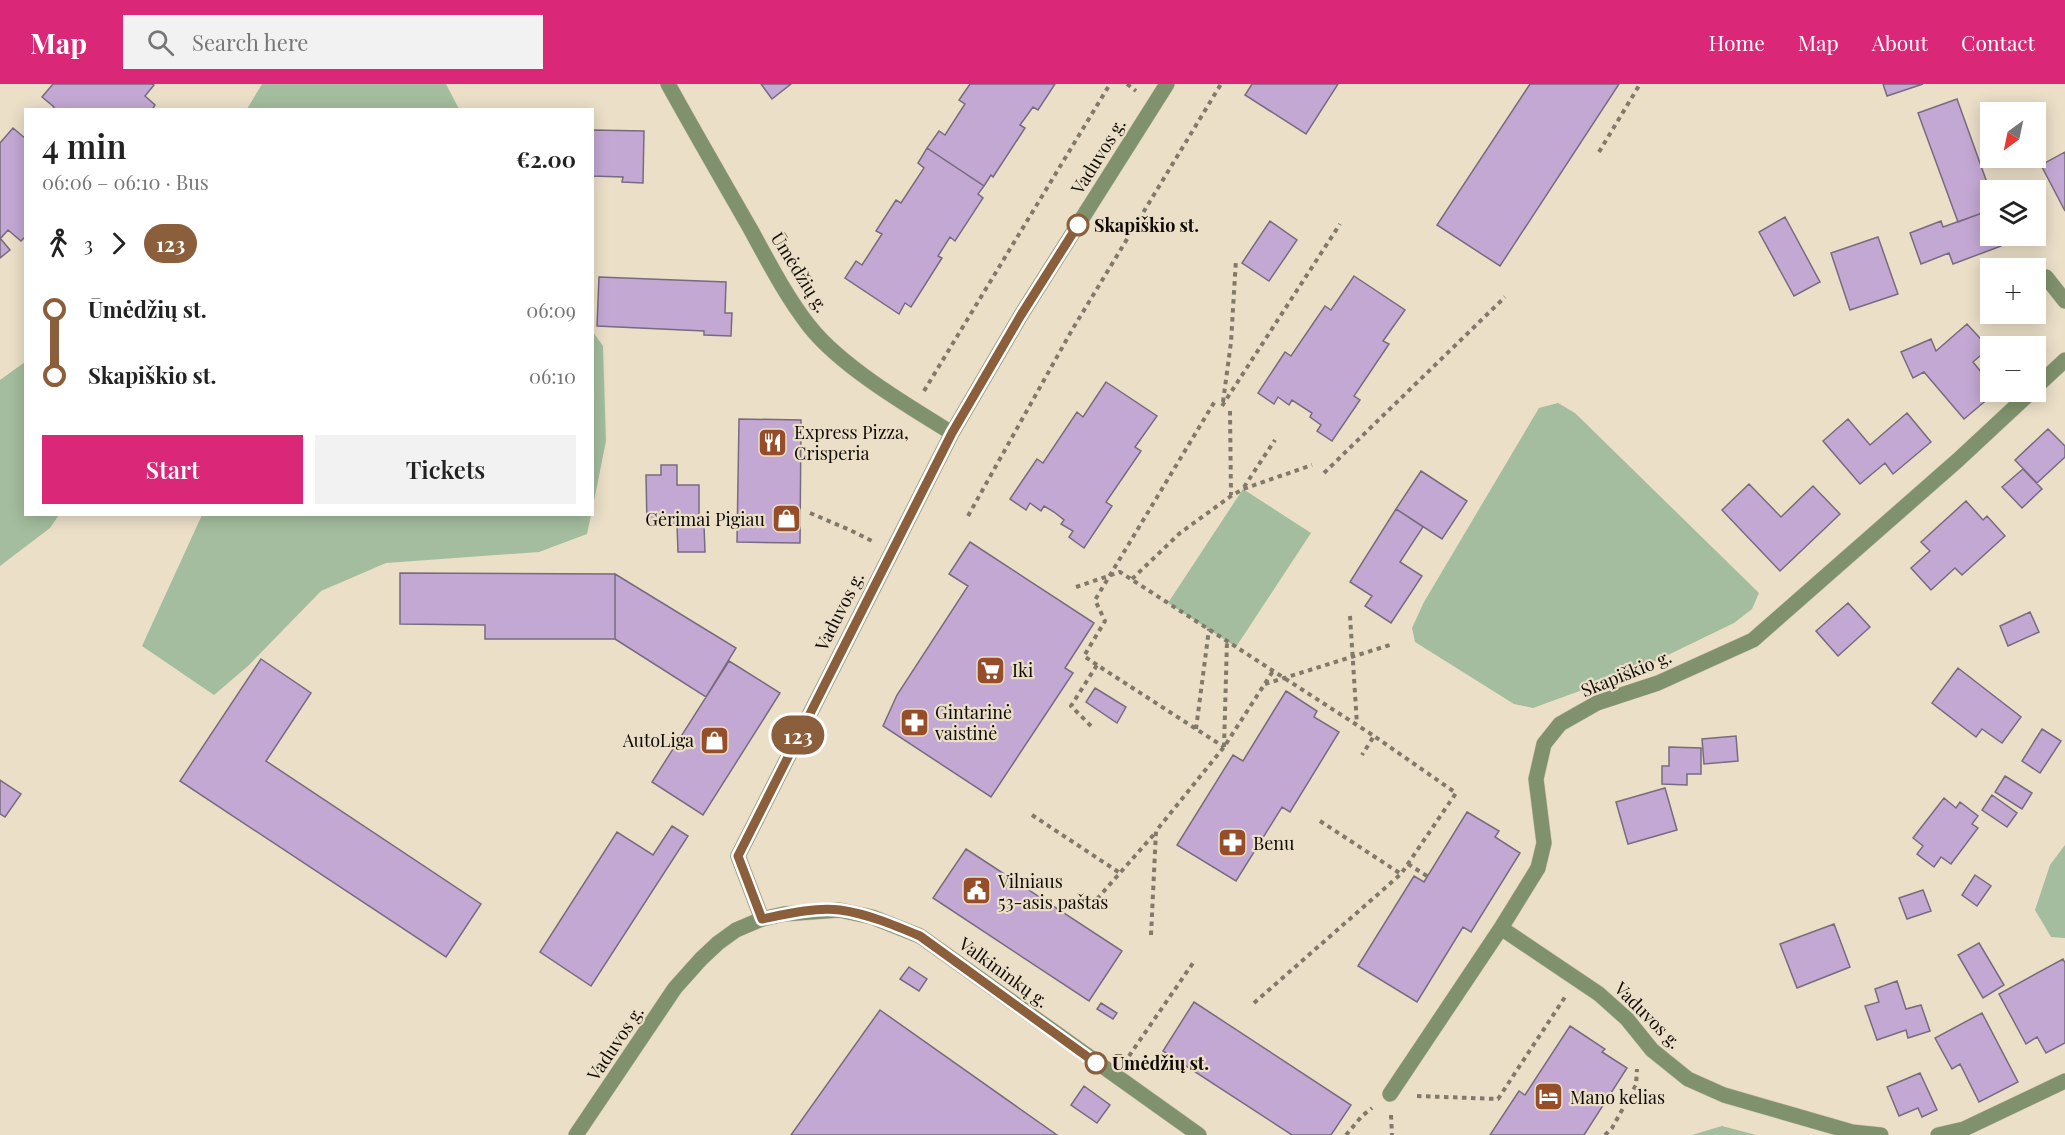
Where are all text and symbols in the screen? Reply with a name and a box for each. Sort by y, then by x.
search box [123,15,543,69]
text: Map [30,24,87,61]
icon: search [144,26,177,59]
text: Search here [192,27,308,57]
text: Home [1709,28,1765,56]
text: Map [1798,28,1839,56]
text: About [1872,28,1928,56]
text: Contact [1961,28,2035,56]
north arrow [1980,102,2046,168]
map controls [1980,102,2046,402]
street label: Vaduvos g. [1065,114,1131,199]
text: 4 min [42,123,127,167]
text: €2.00 [516,144,576,174]
text: 06:06 – 06:10 · Bus [42,168,209,195]
button: layers [1980,180,2046,246]
place label: Skapiškio st. [1094,213,1199,237]
marker: Skapiškio st. [1067,214,1089,236]
icon: walk [42,227,75,260]
icon: forward [102,227,135,260]
street label: Ūmėdžių g. [766,227,834,317]
text: 123 [156,229,185,257]
text: 3 [84,230,93,257]
button: + [1980,258,2046,324]
text: Ūmėdžių st. [88,294,207,324]
text: 06:09 [526,296,576,323]
button: − [1980,336,2046,402]
text: Skapiškio st. [88,360,216,390]
text: 06:10 [529,362,576,389]
place label: Express Pizza, Crisperia [794,420,909,465]
restaurant icon: Express Pizza, Crisperia [757,426,789,458]
button: Start [42,435,303,504]
button: Tickets [315,435,576,504]
shop icon: Gėrimai Pigiau [770,503,802,535]
place label: Gėrimai Pigiau [645,507,766,531]
street label: Vaduvos g. [809,568,869,655]
street label: Skapiškio g. [1577,644,1675,702]
supermarket icon: Iki [975,654,1007,686]
place label: Iki [1012,658,1033,682]
place label: Gintarinė vaistinė [934,700,1012,745]
pharmacy icon: Gintarinė vaistinė [898,706,930,738]
line badge: 123 [764,716,832,754]
text: 123 [783,721,813,749]
shop icon: AutoLiga [699,724,731,756]
place label: AutoLiga [622,728,694,752]
pharmacy icon: Benu [1216,827,1248,859]
place label: Benu [1253,831,1295,855]
place label: Vilniaus 53-asis paštas [997,869,1108,914]
public building icon: Vilniaus 53-asis paštas [961,875,993,907]
street label: Valkininkų g. [954,931,1054,1013]
street label: Vaduvos g. [1609,976,1687,1054]
street label: Vaduvos g. [581,1001,649,1086]
place label: Ūmėdžių st. [1112,1051,1209,1075]
marker: Ūmėdžių st. [1085,1052,1107,1074]
hotel icon: Mano kelias [1533,1081,1565,1113]
place label: Mano kelias [1570,1085,1665,1109]

